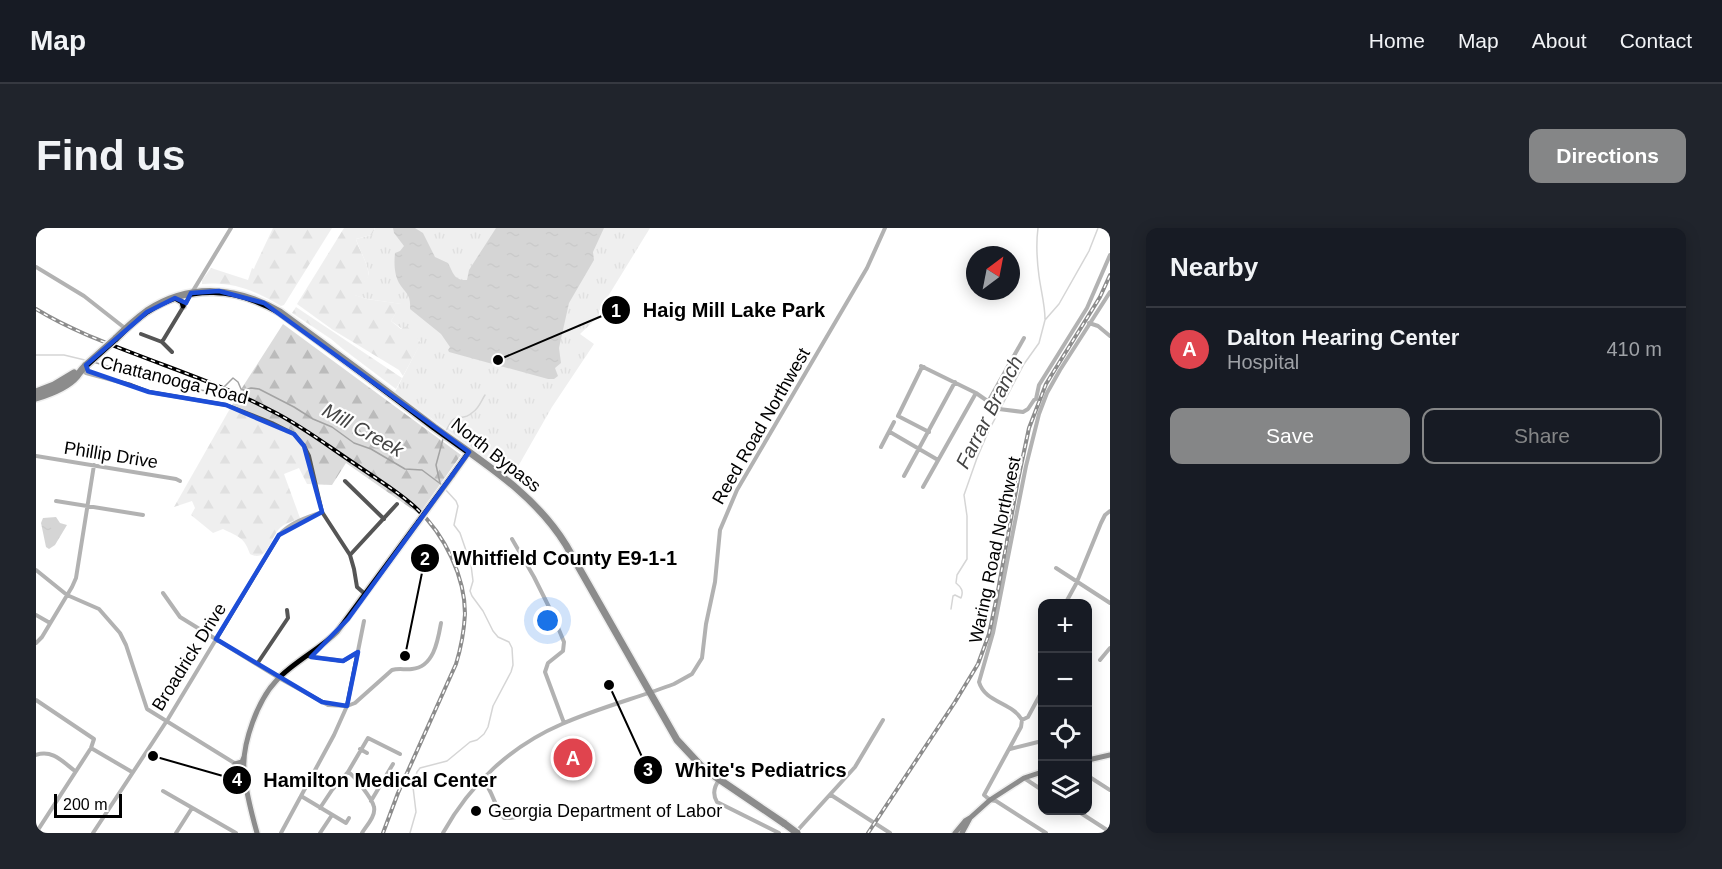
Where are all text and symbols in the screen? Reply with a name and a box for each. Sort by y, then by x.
text: Map [30,25,86,56]
text: Home [1369,29,1425,52]
text: Map [1458,29,1499,52]
text: About [1532,29,1587,52]
text: Contact [1620,29,1692,52]
button: Directions [1529,129,1686,183]
text: Find us [36,132,185,179]
north arrow [966,246,1020,300]
text: Nearby [1170,252,1258,282]
callout: Haig Mill Lake Park [601,291,838,329]
text: Haig Mill Lake Park [643,299,826,321]
text: 1 [611,301,621,321]
text: Dalton Hearing Center [1227,325,1459,350]
text: A [1182,338,1197,360]
text: 410 m [1606,338,1662,360]
street label: Reed Road Northwest [708,344,814,508]
text: Hospital [1227,351,1299,373]
street label: Chattanooga Road [98,352,250,408]
water label: Farrar Branch [951,352,1027,472]
water label: Mill Creek [319,399,408,462]
button: Save [1170,408,1410,464]
button: Share [1422,408,1662,464]
street label: North Bypass [447,414,545,496]
street label: Phillip Drive [63,438,159,472]
street label: Waring Road Northwest [965,455,1025,645]
callout: Whitfield County E9-1-1 [410,539,689,577]
text: Whitfield County E9-1-1 [453,547,677,569]
text: 2 [420,549,430,569]
map controls [1038,599,1092,815]
button: + [1038,599,1092,653]
street label: Broadrick Drive [148,600,230,714]
your location [533,606,562,635]
button: − [1038,653,1092,707]
button: locate [1038,707,1092,761]
pin: A [554,736,592,780]
callout: White's Pediatrics [633,751,858,789]
text: White's Pediatrics [675,759,847,781]
text: 3 [643,760,653,780]
callout: Hamilton Medical Center [222,761,509,799]
button: layers [1038,761,1092,815]
text: Hamilton Medical Center [263,769,497,791]
text: 4 [232,770,242,790]
scale bar [54,791,122,818]
text: 200 m [63,796,107,813]
place label: Georgia Department of Labor [488,801,722,821]
marker: Georgia Department of Labor [469,804,483,818]

